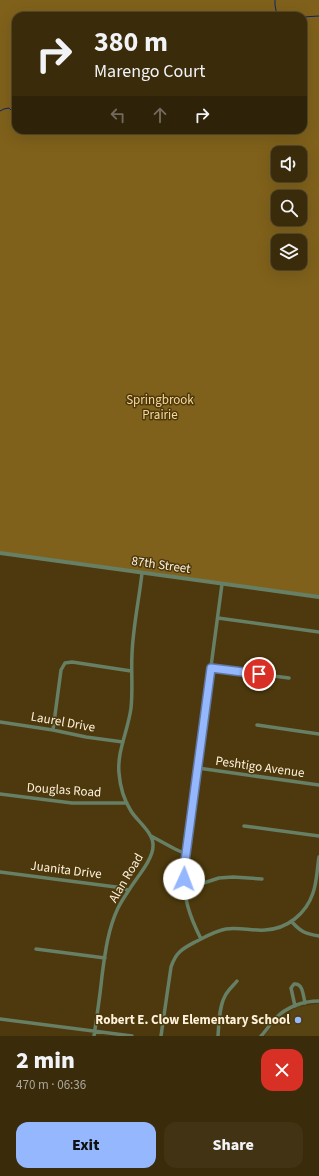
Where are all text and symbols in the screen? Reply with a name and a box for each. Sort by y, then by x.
text: 380 m [94,22,168,62]
icon: right [28,28,80,80]
text: Marengo Court [94,59,205,84]
icon: left [107,104,129,126]
icon: ahead [149,104,171,126]
icon: right [191,104,213,126]
map controls [271,146,307,270]
button: sound [271,146,307,182]
button: search [271,190,307,226]
button: layers [271,234,307,270]
park label: Springbrook Prairie [126,391,194,424]
street label: 87th Street [130,552,192,578]
pin [242,657,276,691]
icon: arrive [248,663,270,685]
street label: Laurel Drive [29,708,97,736]
street label: Peshtigo Avenue [214,752,306,782]
street label: Douglas Road [26,778,102,802]
street label: Alan Road [104,850,148,906]
street label: Juanita Drive [29,857,103,883]
position arrow [163,858,205,900]
place label: Robert E. Clow Elementary School [95,1011,290,1029]
marker: Robert E. Clow Elementary School [293,1015,303,1025]
text: 2 min [16,1043,75,1078]
button: close [261,1049,303,1091]
text: 470 m · 06:36 [16,1076,86,1094]
button: Exit [16,1122,156,1168]
button: Share [164,1122,303,1168]

